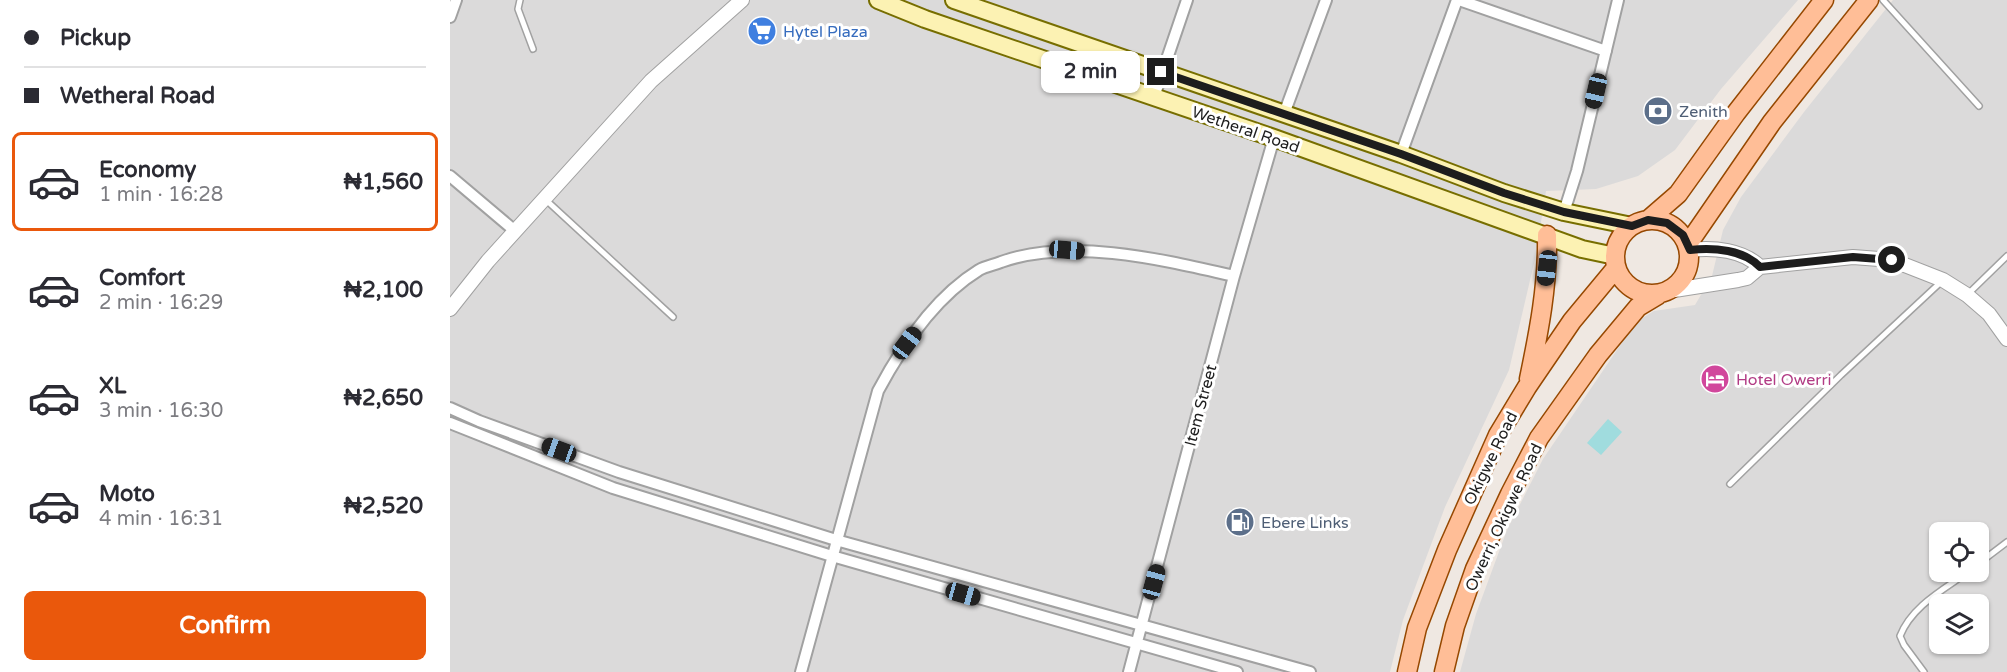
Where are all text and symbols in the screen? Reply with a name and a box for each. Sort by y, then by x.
supermarket icon: Hytel Plaza [746,15,778,47]
place label: Hytel Plaza [783,22,868,42]
text: Pickup [60,25,131,51]
callout: 2 min [1041,51,1140,93]
route end [1147,58,1174,85]
text: 2 min [1064,60,1117,84]
car [1583,71,1609,111]
text: Wetheral Road [60,83,215,109]
bank icon: Zenith [1642,95,1674,127]
street label: Wetheral Road [1189,102,1302,158]
place label: Zenith [1679,102,1728,122]
icon: car [27,155,81,209]
text: Economy [99,157,196,183]
text: ₦1,560 [344,169,423,195]
text: 1 min · 16:28 [99,183,223,207]
car [1048,239,1086,261]
route start [1878,246,1905,273]
car [1536,249,1558,287]
icon: car [27,263,81,317]
text: Comfort [99,265,185,291]
text: ₦2,100 [344,277,423,303]
text: 2 min · 16:29 [99,291,223,315]
car [889,323,925,363]
street label: Item Street [1180,362,1221,448]
hotel icon: Hotel Owerri [1699,363,1731,395]
place label: Hotel Owerri [1736,370,1832,390]
icon: car [27,371,81,425]
text: XL [99,373,126,399]
text: ₦2,650 [344,385,423,411]
text: 3 min · 16:30 [99,399,223,423]
street label: Okigwe Road [1460,408,1522,508]
car [539,435,579,465]
street label: Owerri, Okigwe Road [1461,440,1547,595]
icon: car [27,479,81,533]
text: Moto [99,481,155,507]
text: ₦2,520 [344,493,423,519]
fuel station icon: Ebere Links [1224,506,1256,538]
text: 4 min · 16:31 [99,507,223,531]
place label: Ebere Links [1261,513,1349,533]
map controls [1929,522,1989,654]
button: locate [1929,522,1989,582]
car [1141,562,1167,602]
car [943,580,983,608]
button: Confirm [24,591,426,660]
button: layers [1929,594,1989,654]

